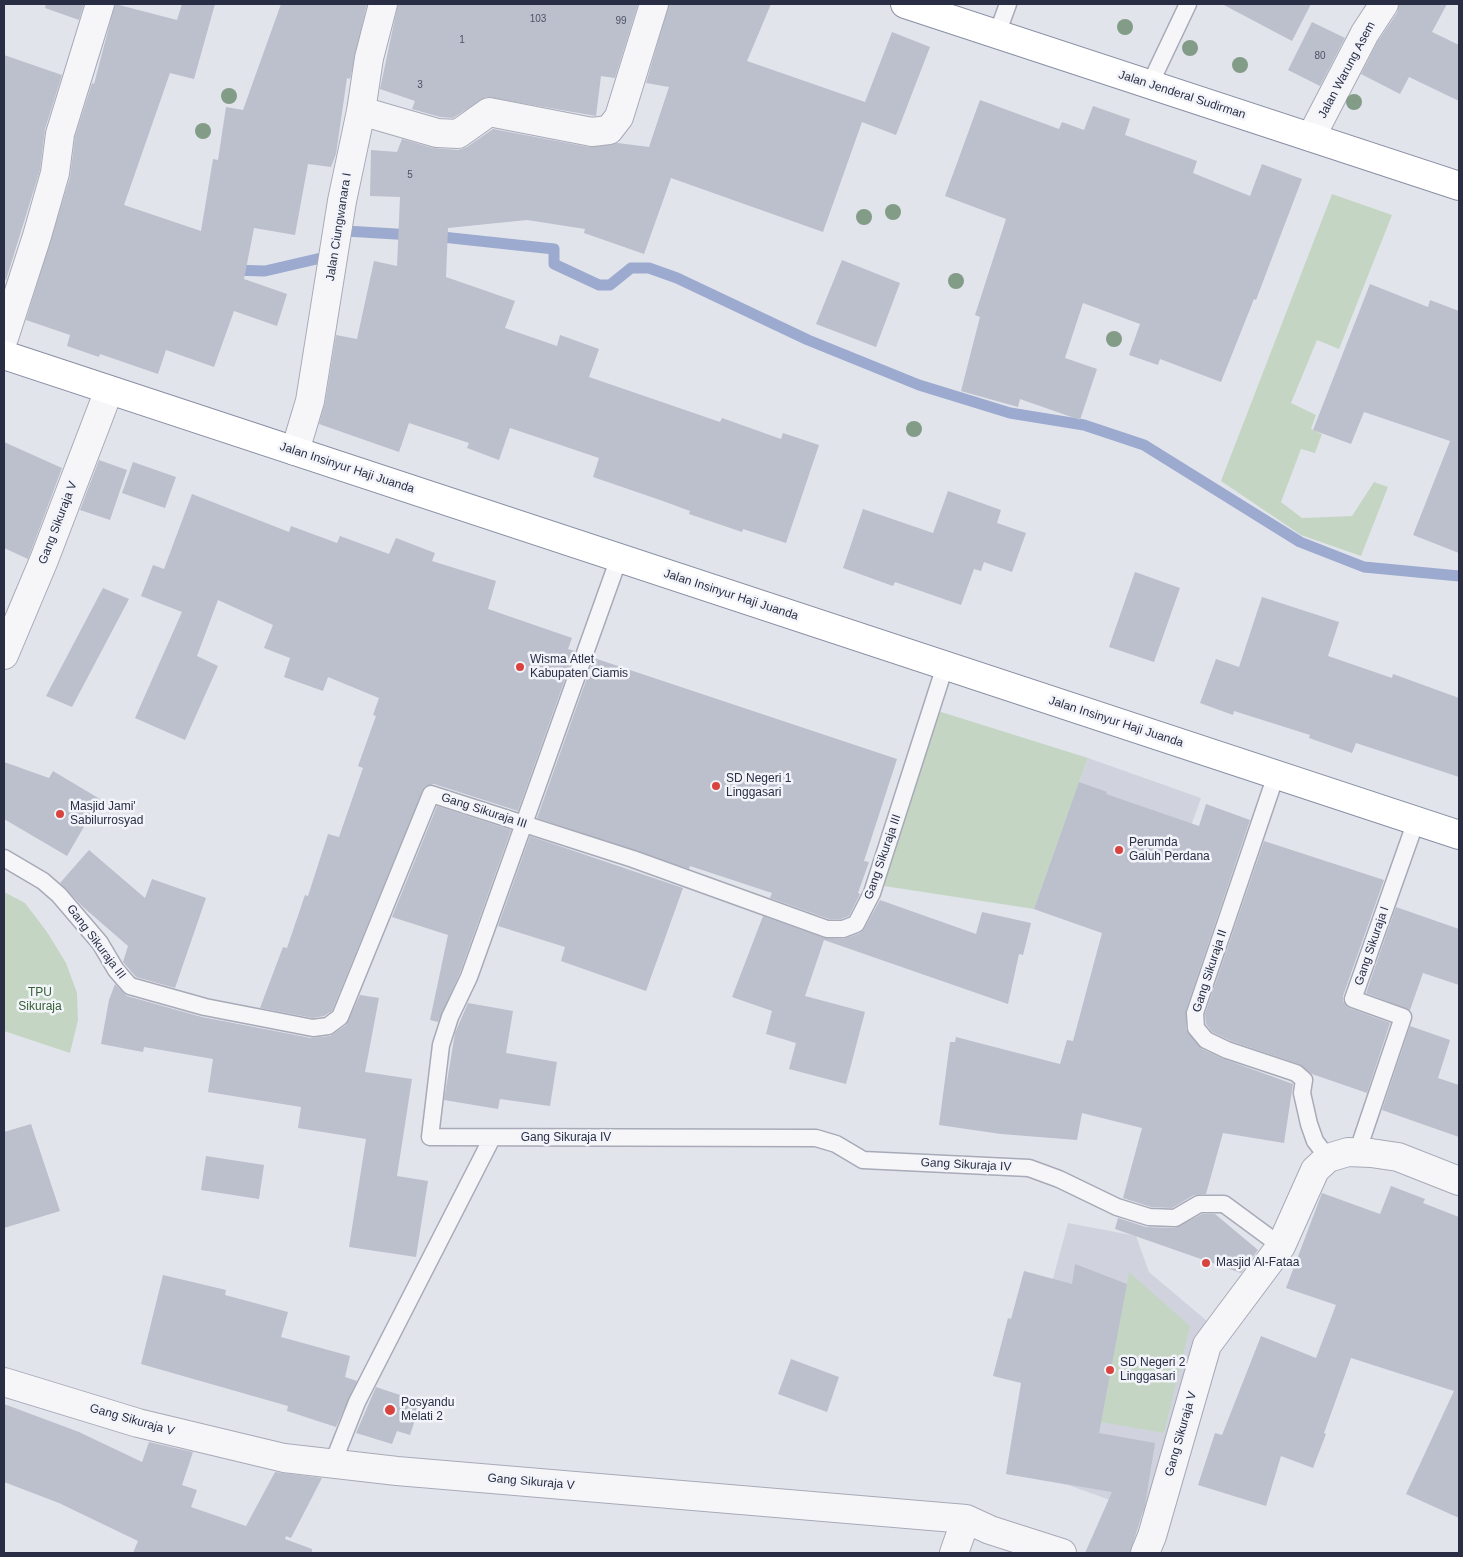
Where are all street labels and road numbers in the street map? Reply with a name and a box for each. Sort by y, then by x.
street label: Jalan Warung Asem [1315,19,1379,121]
street label: Jalan Jenderal Sudirman [1117,68,1247,122]
street label: Jalan Ciungwanara I [323,172,355,282]
street label: Jalan Insinyur Haji Juanda [278,439,416,497]
street label: Gang Sikuraja V [36,480,80,566]
street label: Jalan Insinyur Haji Juanda [662,566,800,624]
street label: Jalan Insinyur Haji Juanda [1047,693,1185,751]
street label: Gang Sikuraja III [439,790,529,832]
street label: Gang Sikuraja III [862,812,904,902]
street label: Gang Sikuraja III [63,902,129,982]
street label: Gang Sikuraja I [1352,905,1392,987]
street label: Gang Sikuraja II [1190,928,1230,1014]
street label: Gang Sikuraja IV [521,1131,611,1145]
street label: Gang Sikuraja IV [920,1155,1012,1175]
street label: Gang Sikuraja V [1162,1390,1200,1478]
street label: Gang Sikuraja V [88,1401,176,1439]
street label: Gang Sikuraja V [487,1471,575,1493]

